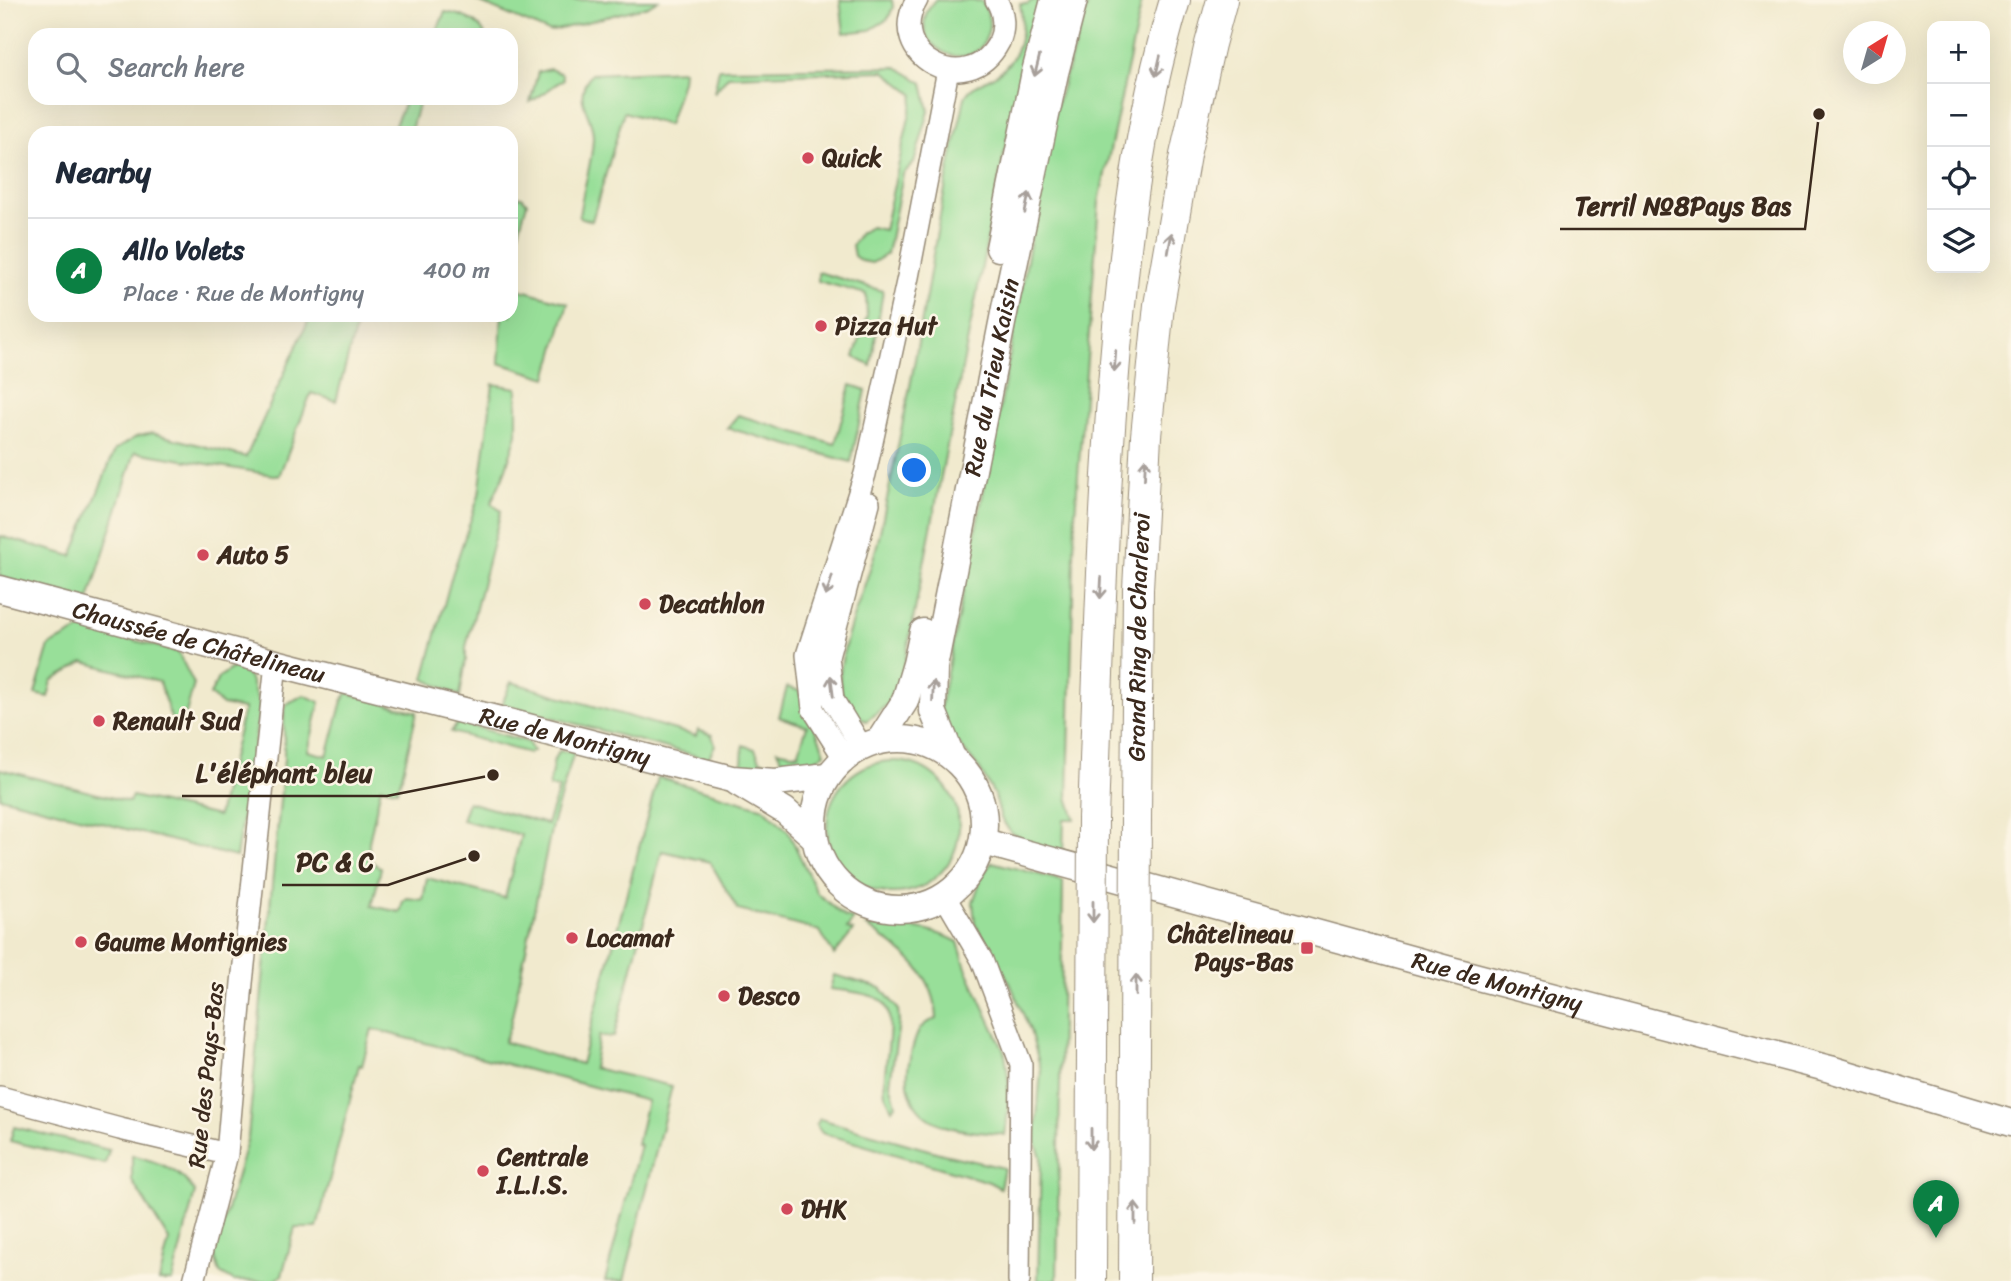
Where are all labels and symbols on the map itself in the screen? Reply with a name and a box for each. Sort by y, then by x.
north arrow [1843,21,1906,84]
one-way arrow [1030,54,1043,77]
one-way arrow [1151,54,1164,77]
place label: Quick [822,137,882,179]
marker: Quick [800,150,816,166]
callout: Terril №8Pays Bas [1560,182,1805,229]
text: Terril №8Pays Bas [1575,183,1793,229]
one-way arrow [1021,192,1035,215]
one-way arrow [1164,232,1177,255]
street label: Rue du Trieu Kaisin [951,274,1032,480]
place label: Pizza Hut [835,305,938,347]
marker: Pizza Hut [813,318,829,334]
one-way arrow [1108,349,1121,372]
your location [897,453,931,487]
one-way arrow [1138,458,1151,481]
street label: Grand Ring de Charleroi [1116,510,1163,762]
place label: Auto 5 [216,534,290,576]
marker: Auto 5 [195,547,211,563]
one-way arrow [822,574,834,596]
one-way arrow [1094,576,1107,599]
place label: Decathlon [659,583,764,625]
street label: Chaussée de Châtelineau [68,588,330,696]
marker: Decathlon [637,596,653,612]
one-way arrow [825,675,838,698]
one-way arrow [927,680,940,703]
street label: Rue de Montigny [475,695,656,779]
place label: Renault Sud [112,700,243,742]
marker: Renault Sud [91,713,107,729]
callout: L'éléphant bleu [182,749,387,796]
text: L'éléphant bleu [195,750,374,796]
callout: PC & C [282,838,388,885]
text: PC & C [296,839,374,885]
one-way arrow [1086,900,1100,923]
place label: Châtelineau Pays-Bas [1167,913,1294,983]
place label: Locamat [586,917,675,959]
place label: Gaume Montignies [95,921,288,963]
marker: Locamat [564,930,580,946]
marker: Gaume Montignies [73,934,89,950]
street label: Rue de Montigny [1407,939,1588,1025]
marker: Châtelineau Pays-Bas [1299,940,1315,956]
one-way arrow [1129,974,1143,997]
place label: Desco [738,975,801,1017]
street label: Rue des Pays-Bas [175,980,237,1170]
marker: Desco [716,988,732,1004]
one-way arrow [1084,1128,1098,1151]
place label: Centrale I.L.I.S. [495,1136,588,1206]
marker: Centrale I.L.I.S. [475,1163,491,1179]
pin: A [1913,1180,1959,1238]
place label: DHK [801,1188,847,1230]
marker: DHK [779,1201,795,1217]
one-way arrow [1128,1202,1142,1225]

